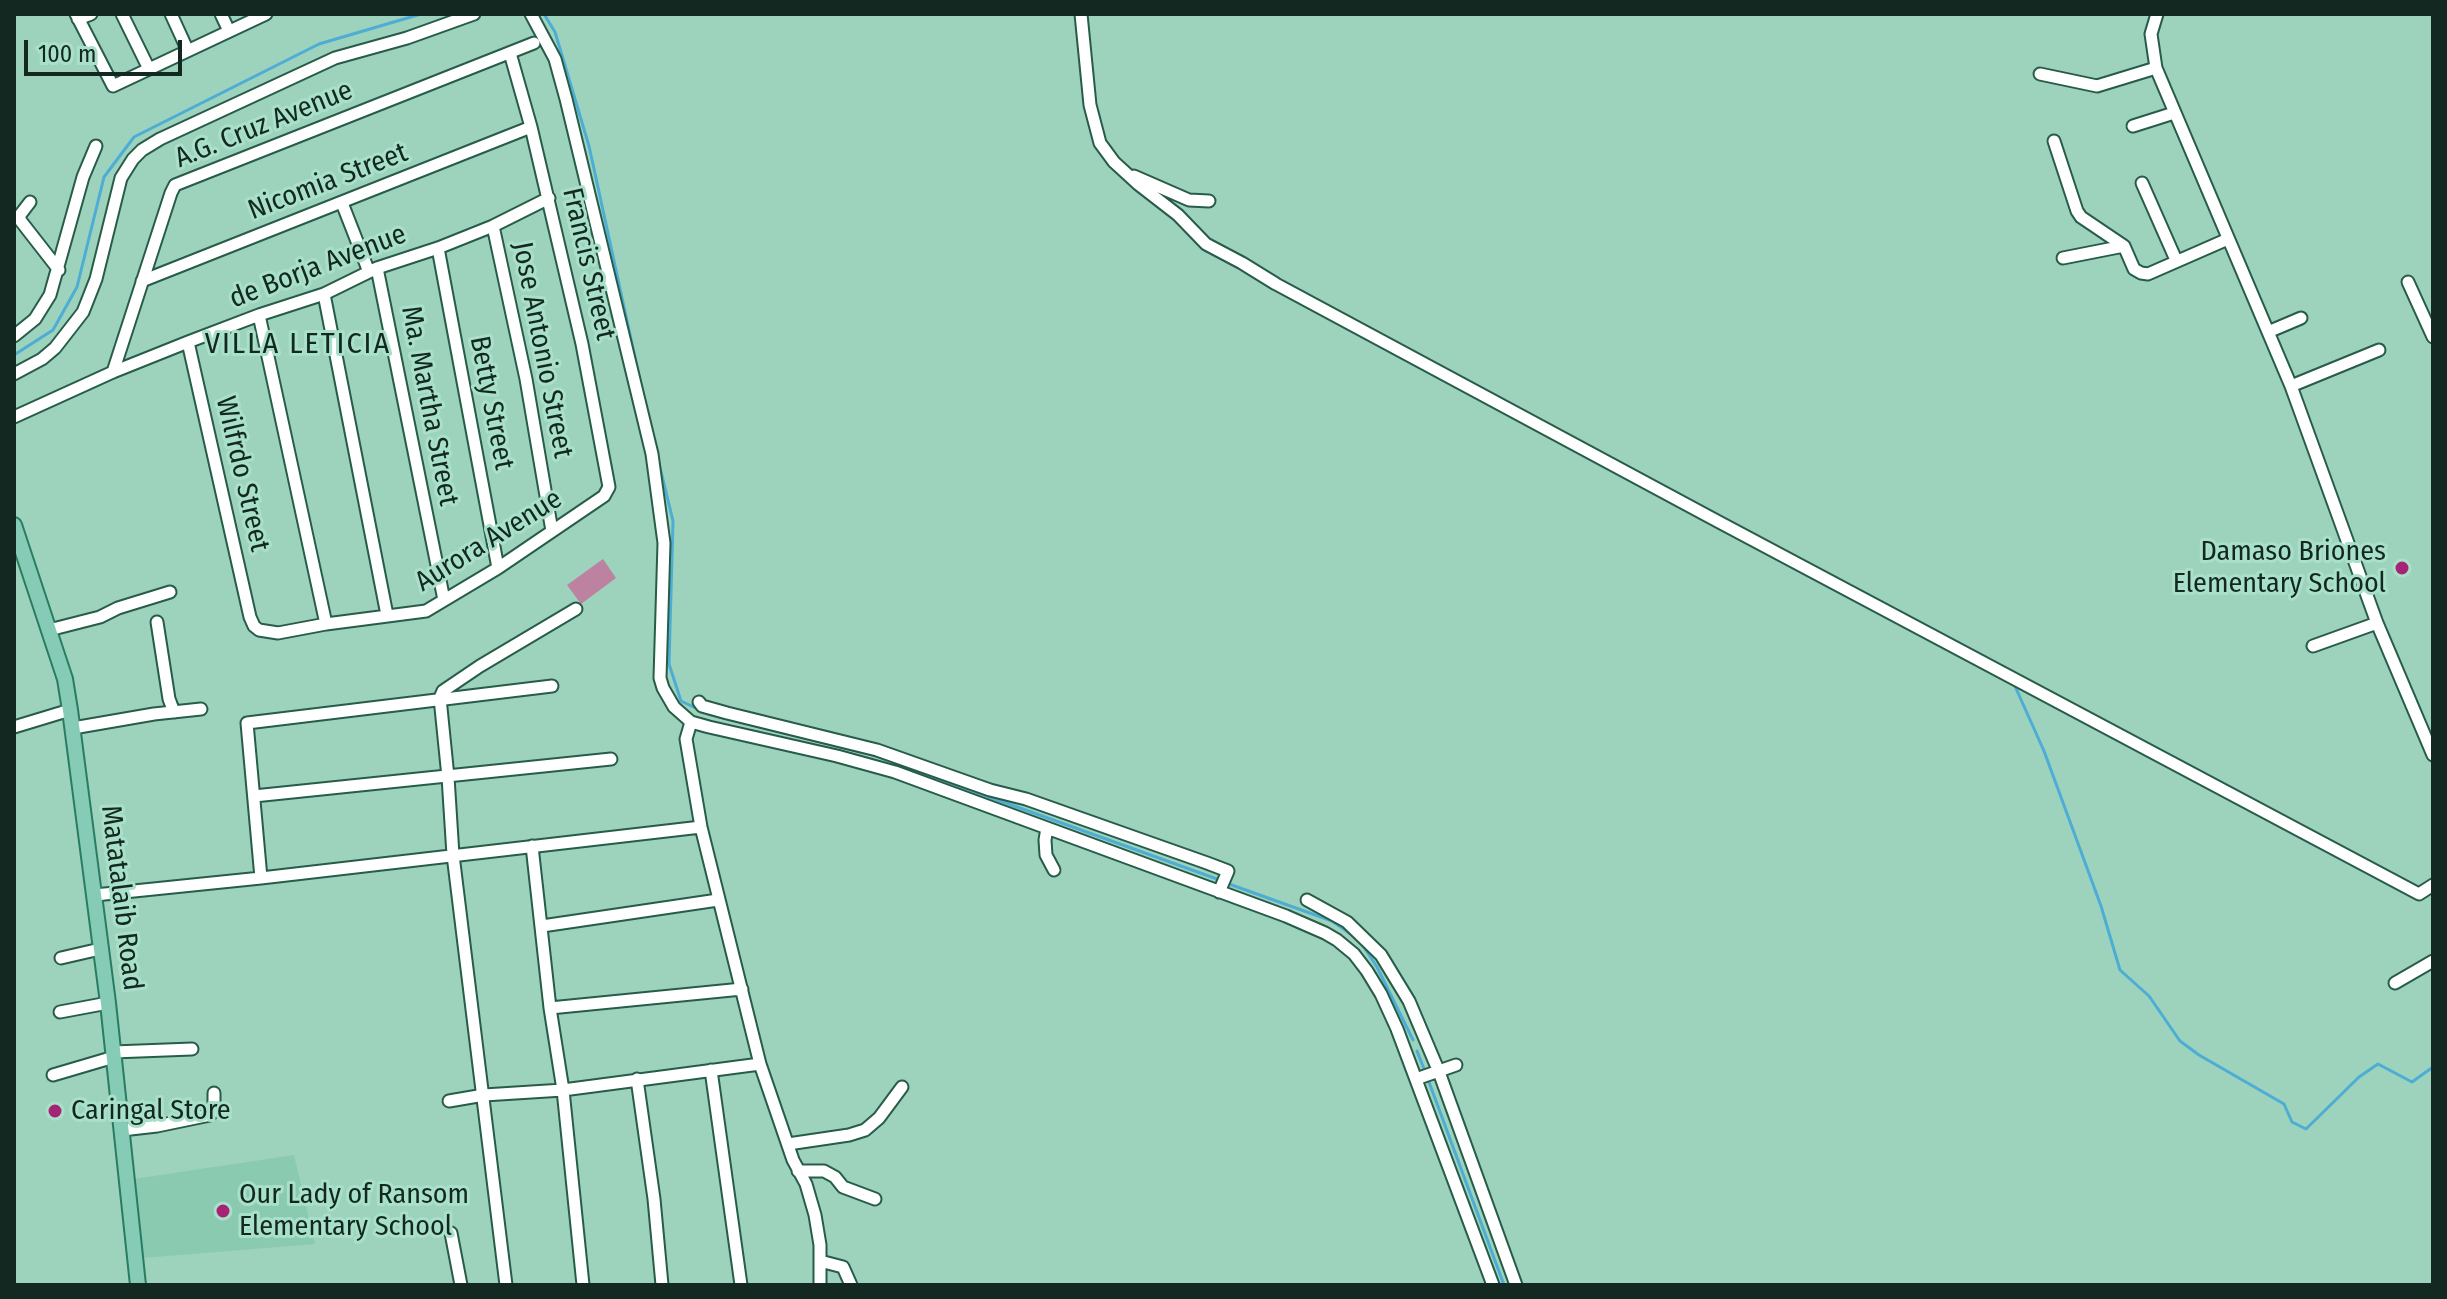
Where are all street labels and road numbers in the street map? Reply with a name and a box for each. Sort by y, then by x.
street label: A.G. Cruz Avenue [170,74,358,176]
street label: Nicomia Street [244,136,412,228]
street label: Francis Street [554,185,622,343]
street label: de Borja Avenue [225,218,411,316]
street label: Jose Antonio Street [505,239,579,461]
street label: Ma. Martha Street [393,303,465,509]
street label: Betty Street [462,333,520,473]
street label: Wilfrdo Street [208,393,276,555]
street label: Aurora Avenue [410,483,568,599]
street label: Matatalaib Road [93,804,149,992]

